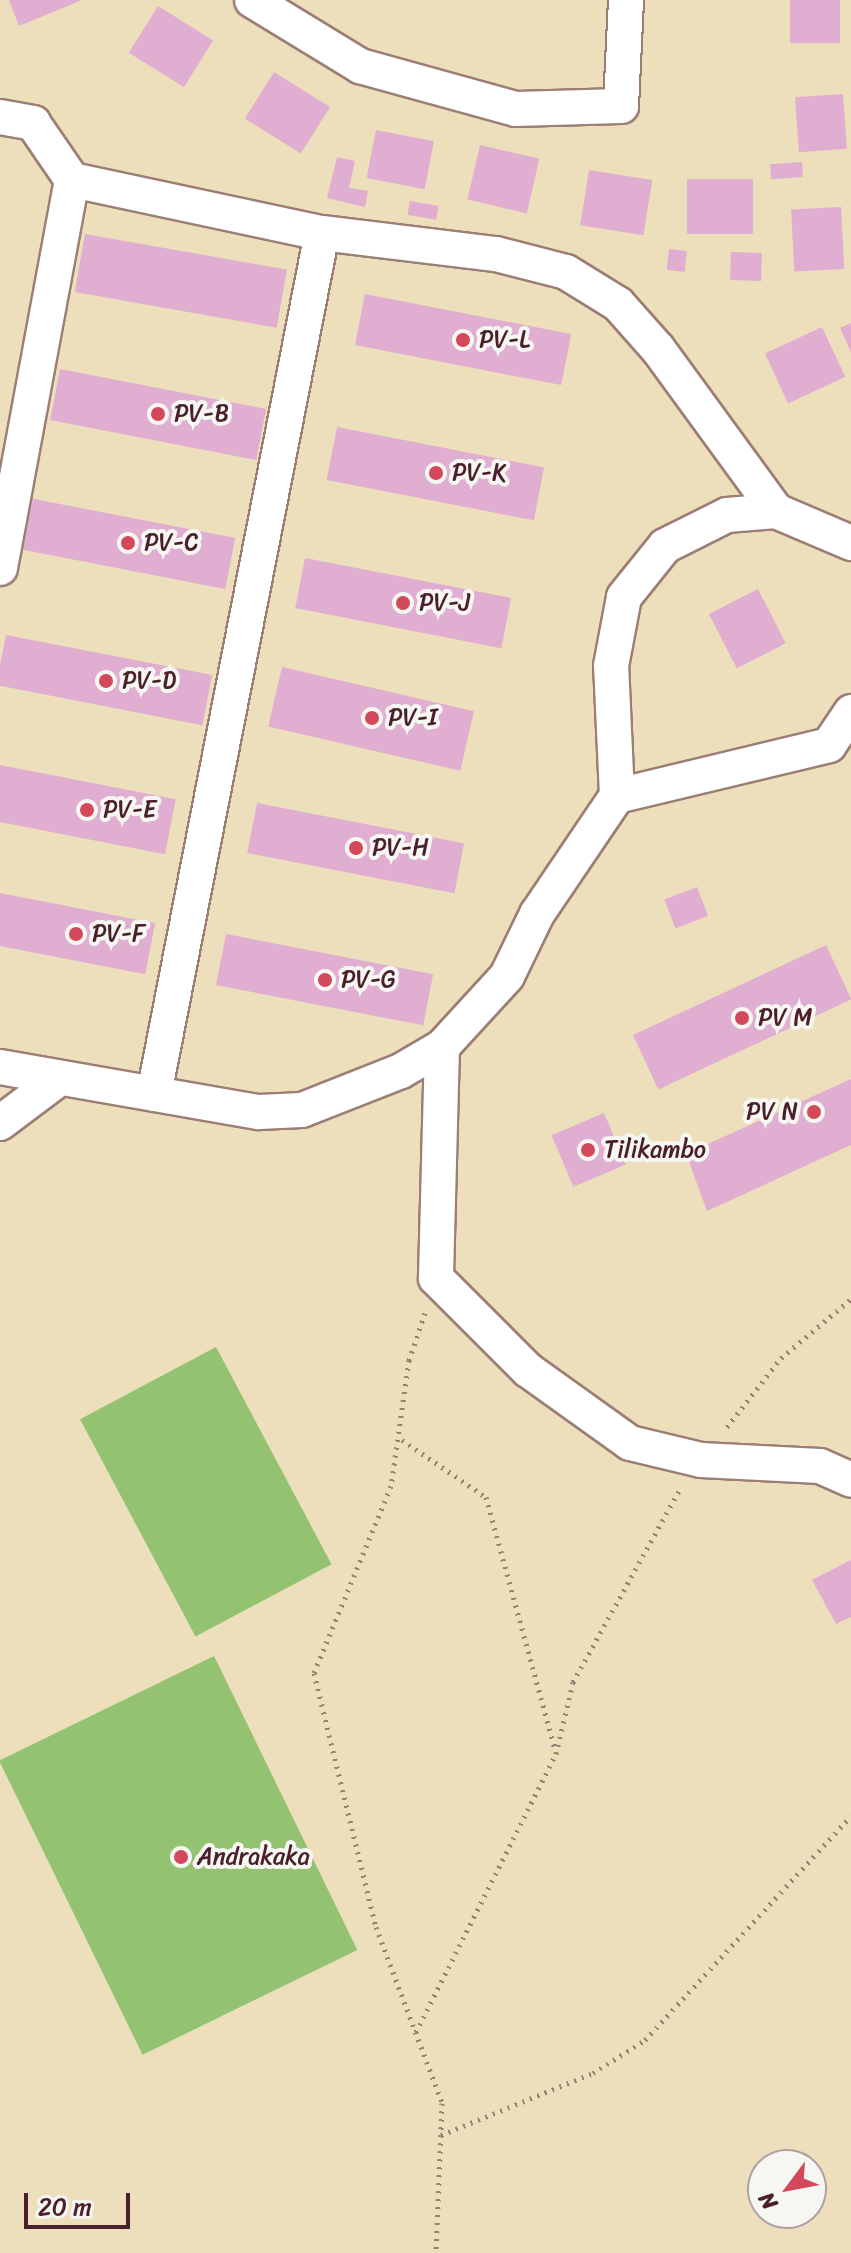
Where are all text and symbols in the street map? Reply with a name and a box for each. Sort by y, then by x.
place label: PV-L [479,326,530,354]
marker: PV-L [454,331,472,349]
place label: PV-B [174,400,229,428]
marker: PV-B [149,405,167,423]
place label: PV-K [452,459,506,487]
marker: PV-K [427,464,445,482]
place label: PV-C [144,529,198,557]
marker: PV-C [119,534,137,552]
place label: PV-J [419,589,470,617]
marker: PV-J [394,594,412,612]
place label: PV-D [122,667,176,695]
marker: PV-D [97,672,115,690]
place label: PV-I [388,704,437,732]
marker: PV-I [363,709,381,727]
place label: PV-E [103,796,156,824]
marker: PV-E [78,801,96,819]
place label: PV-H [372,834,429,862]
marker: PV-H [347,839,365,857]
place label: PV-F [92,920,145,948]
marker: PV-F [67,925,85,943]
place label: PV-G [341,966,396,994]
marker: PV-G [316,971,334,989]
place label: PV M [758,1004,813,1032]
marker: PV M [733,1009,751,1027]
place label: PV N [746,1098,798,1126]
marker: PV N [805,1103,823,1121]
place label: Tilikambo [604,1136,706,1164]
marker: Tilikambo [579,1141,597,1159]
place label: Andrakaka [197,1843,310,1871]
marker: Andrakaka [172,1848,190,1866]
north arrow [747,2149,827,2229]
scale bar [28,2177,134,2227]
text: N [747,2184,788,2218]
text: 20 m [38,2186,92,2228]

